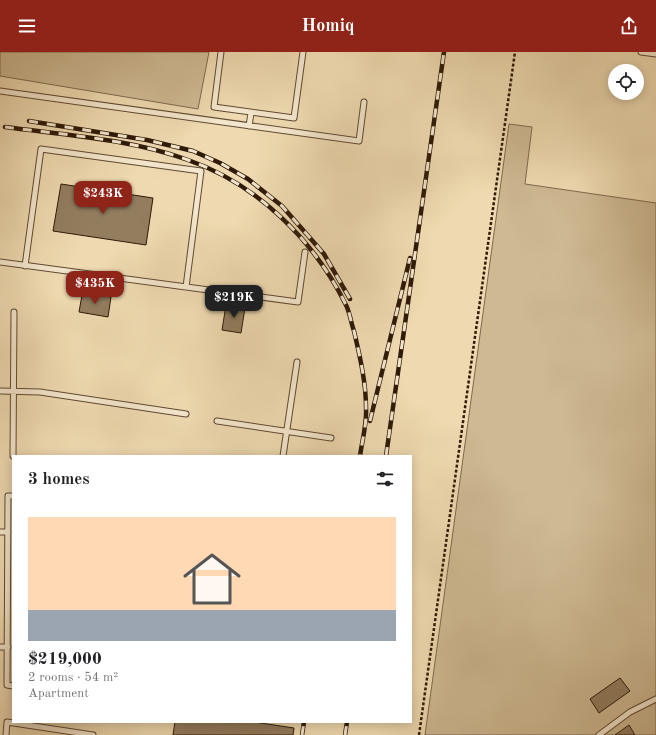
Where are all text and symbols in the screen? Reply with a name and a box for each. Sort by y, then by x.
icon: menu [16,15,38,37]
icon: share [618,15,640,37]
text: Homiq [301,17,355,35]
map controls [608,64,644,100]
button: locate [608,64,644,100]
pin: $243K [75,181,131,215]
text: $243K [83,187,123,200]
pin: $435K [67,271,123,305]
text: $435K [75,277,115,290]
pin: $219K [206,285,262,319]
text: $219K [214,291,254,304]
icon: filters [374,468,396,490]
text: 3 homes [28,471,90,488]
icon: home [176,543,248,615]
text: $219,000 [28,651,102,668]
text: 2 rooms · 54 m² [28,671,118,684]
text: Apartment [28,687,89,700]

